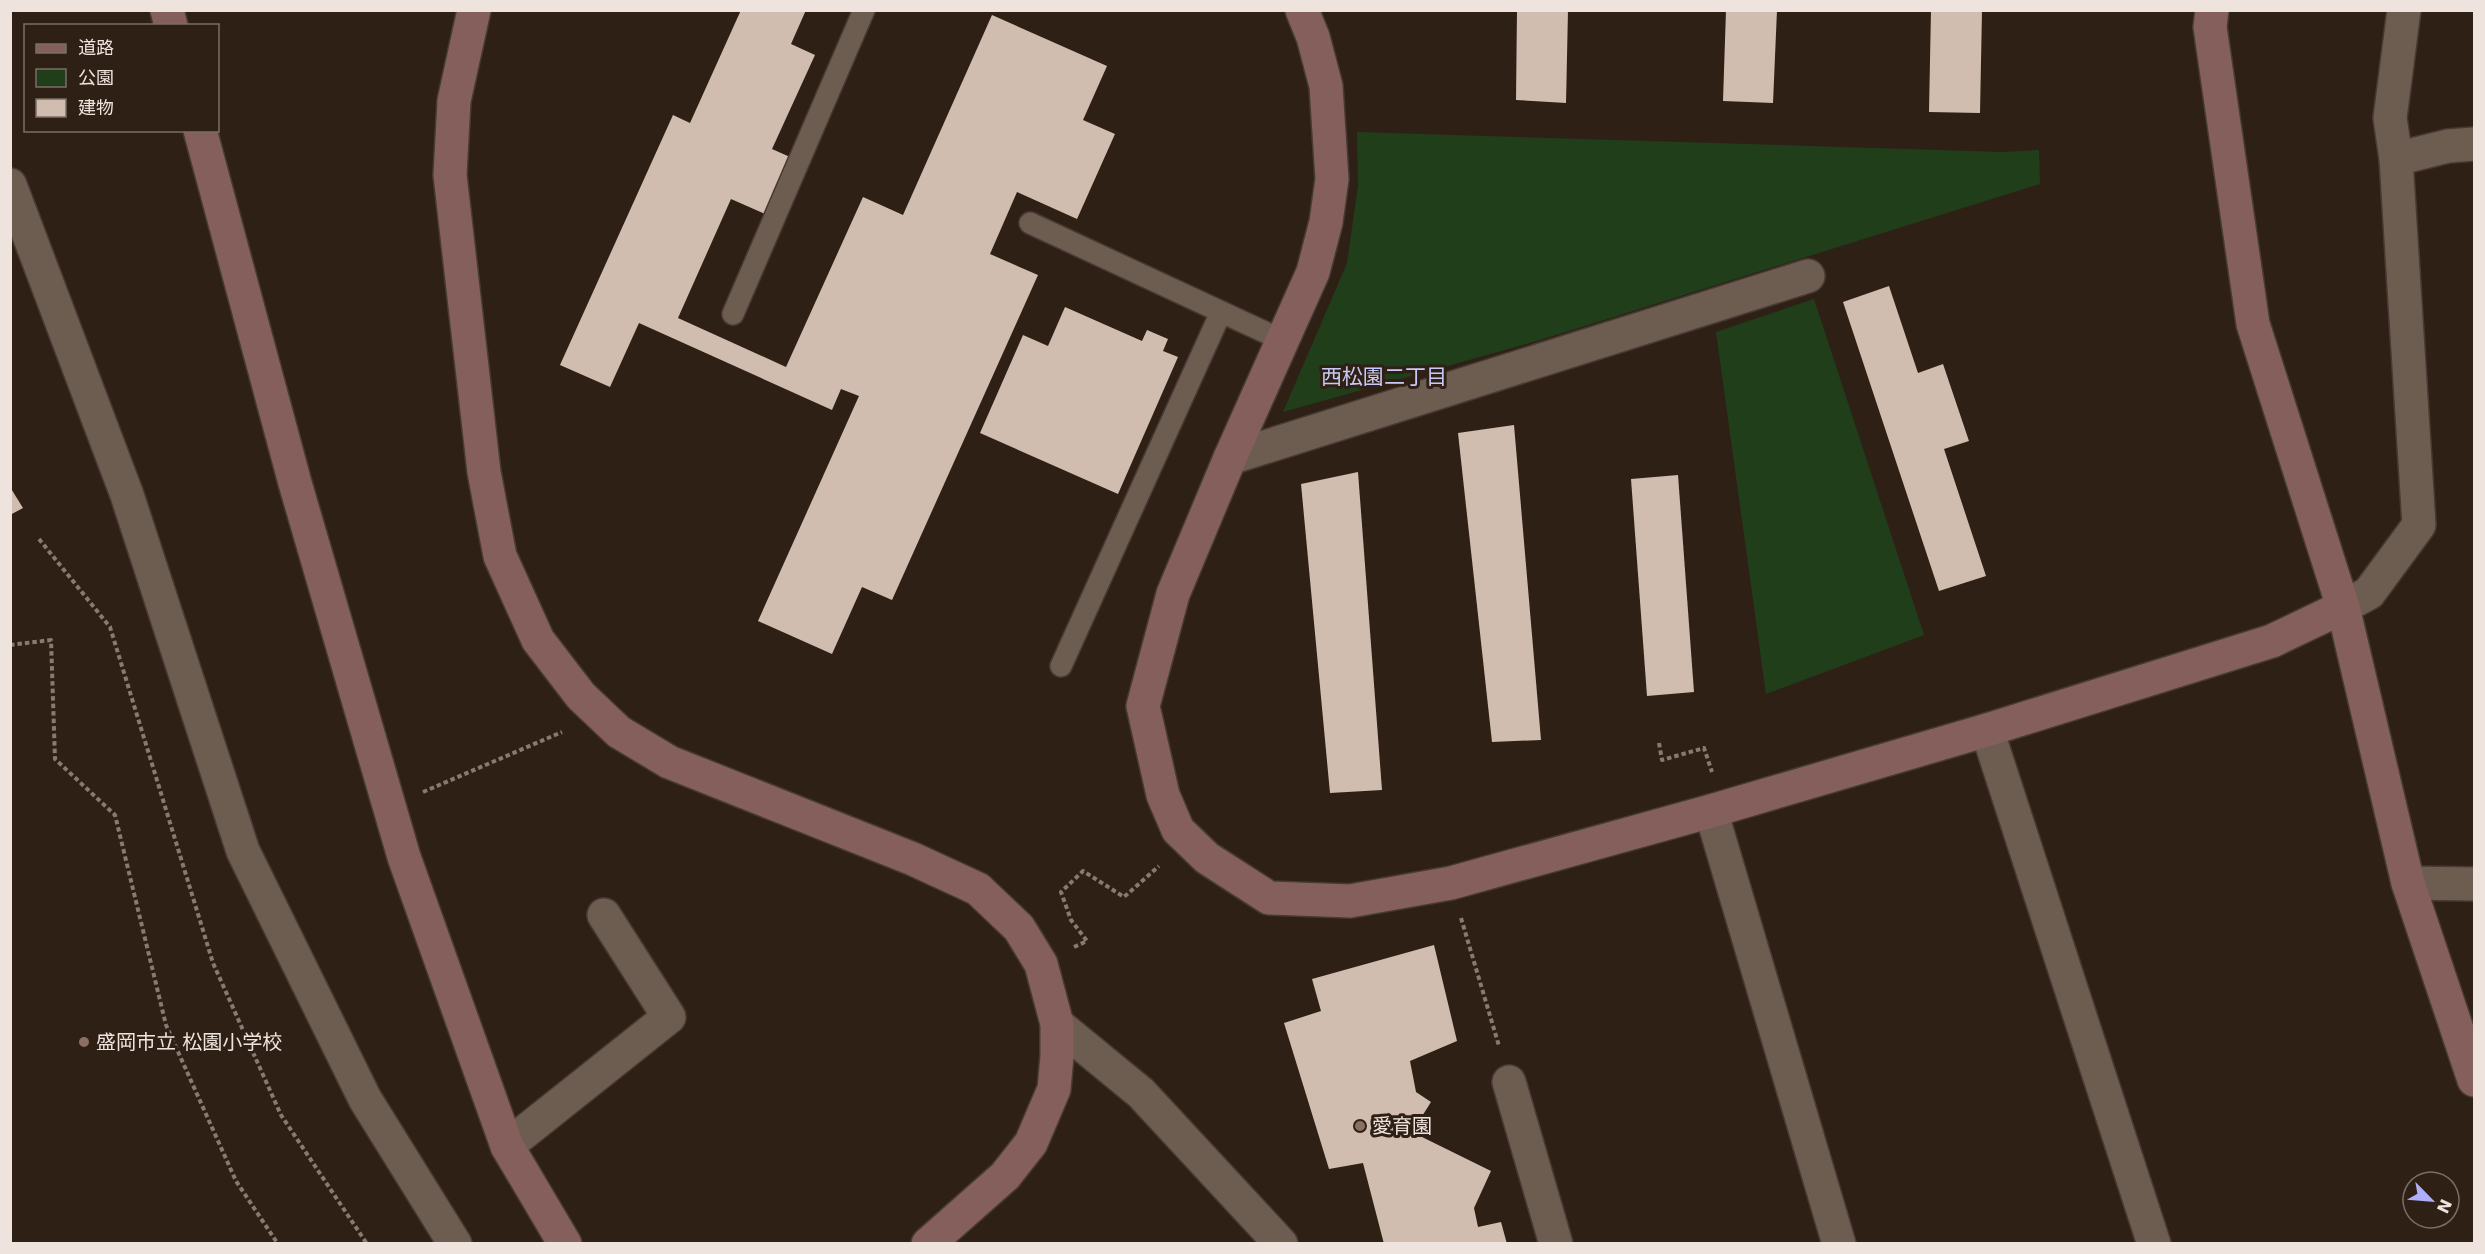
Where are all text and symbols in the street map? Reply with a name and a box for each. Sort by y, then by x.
legend [24,24,219,132]
text: 道路 [78,37,114,58]
text: 公園 [78,67,114,88]
text: 建物 [78,97,114,118]
district label: 西松園二丁目 [1321,365,1447,389]
place label: 盛岡市立 松園小学校 [96,1030,282,1054]
marker: 盛岡市立 松園小学校 [77,1035,91,1049]
place label: 愛育園 [1372,1114,1432,1138]
marker: 愛育園 [1353,1119,1367,1133]
north arrow [2401,1170,2461,1230]
text: N [2433,1196,2456,1216]

